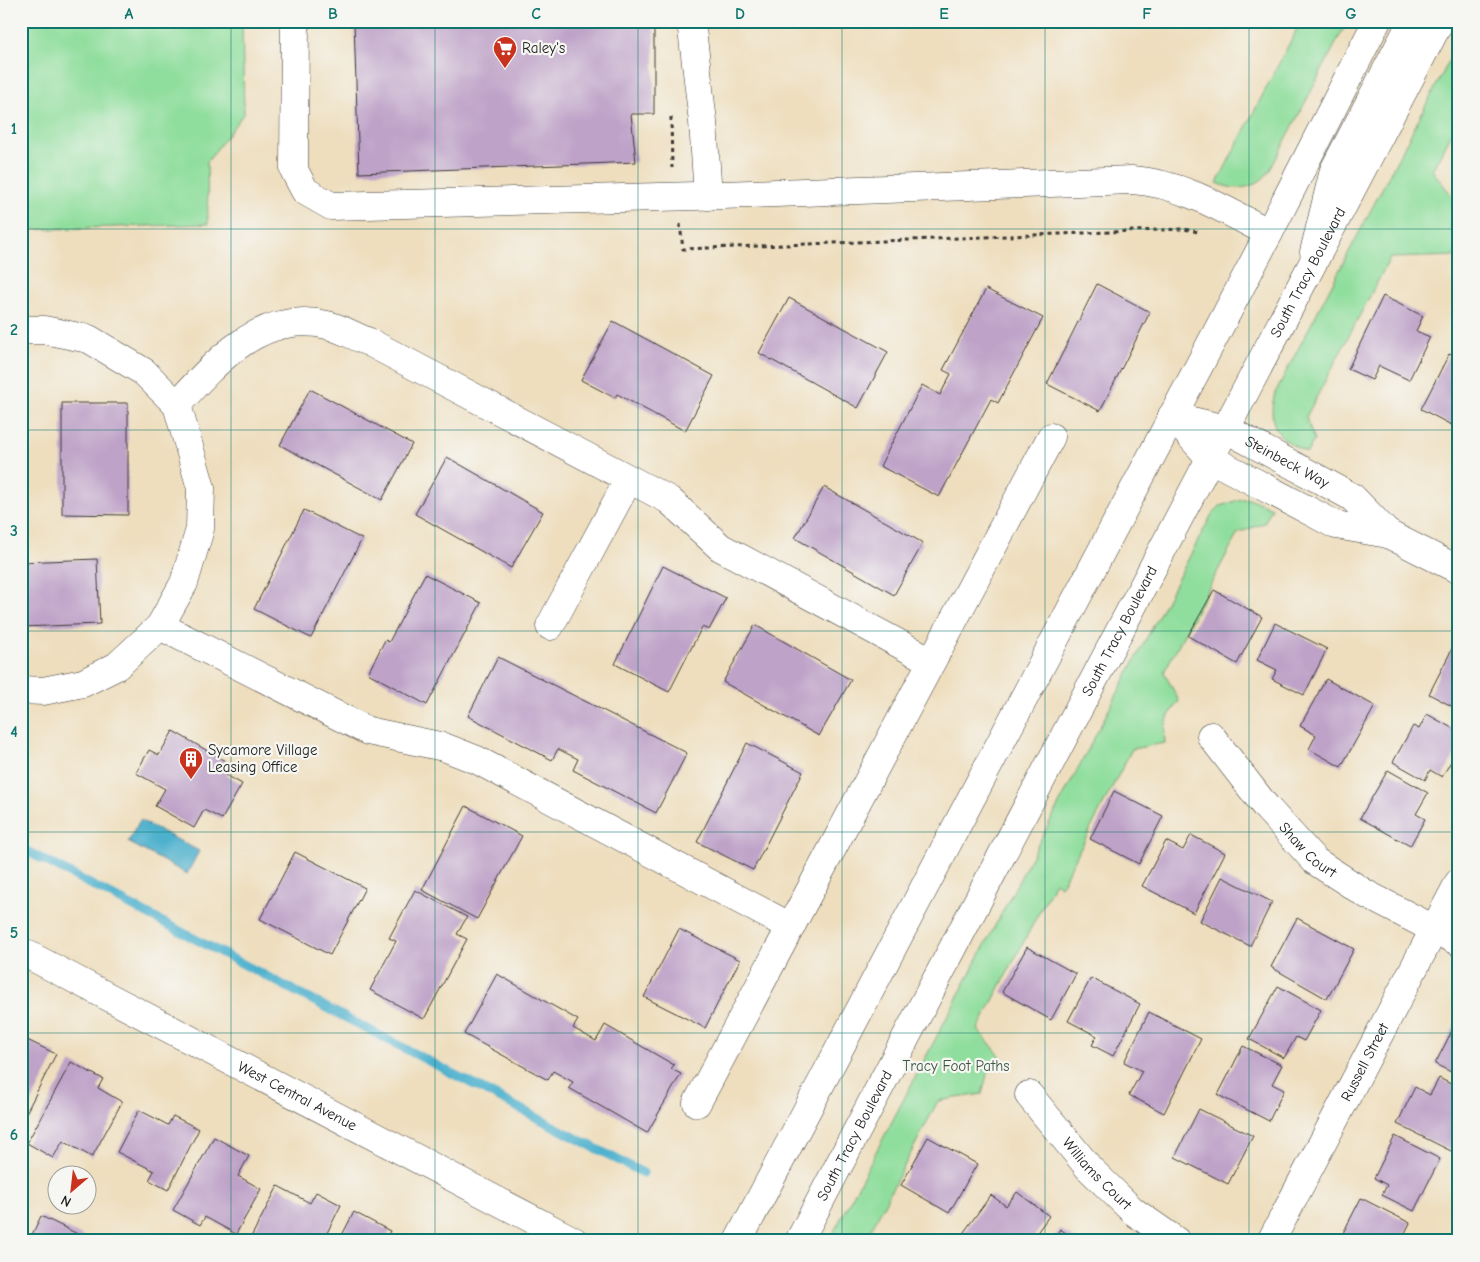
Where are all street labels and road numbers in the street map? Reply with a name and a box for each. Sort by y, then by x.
street label: South Tracy Boulevard [1266,204,1349,341]
street label: Steinbeck Way [1242,432,1333,492]
street label: South Tracy Boulevard [1078,563,1161,699]
street label: Shaw Court [1275,818,1341,882]
street label: Russell Street [1337,1019,1393,1104]
street label: West Central Avenue [235,1057,360,1135]
street label: South Tracy Boulevard [813,1068,896,1204]
street label: Williams Court [1059,1134,1136,1214]

